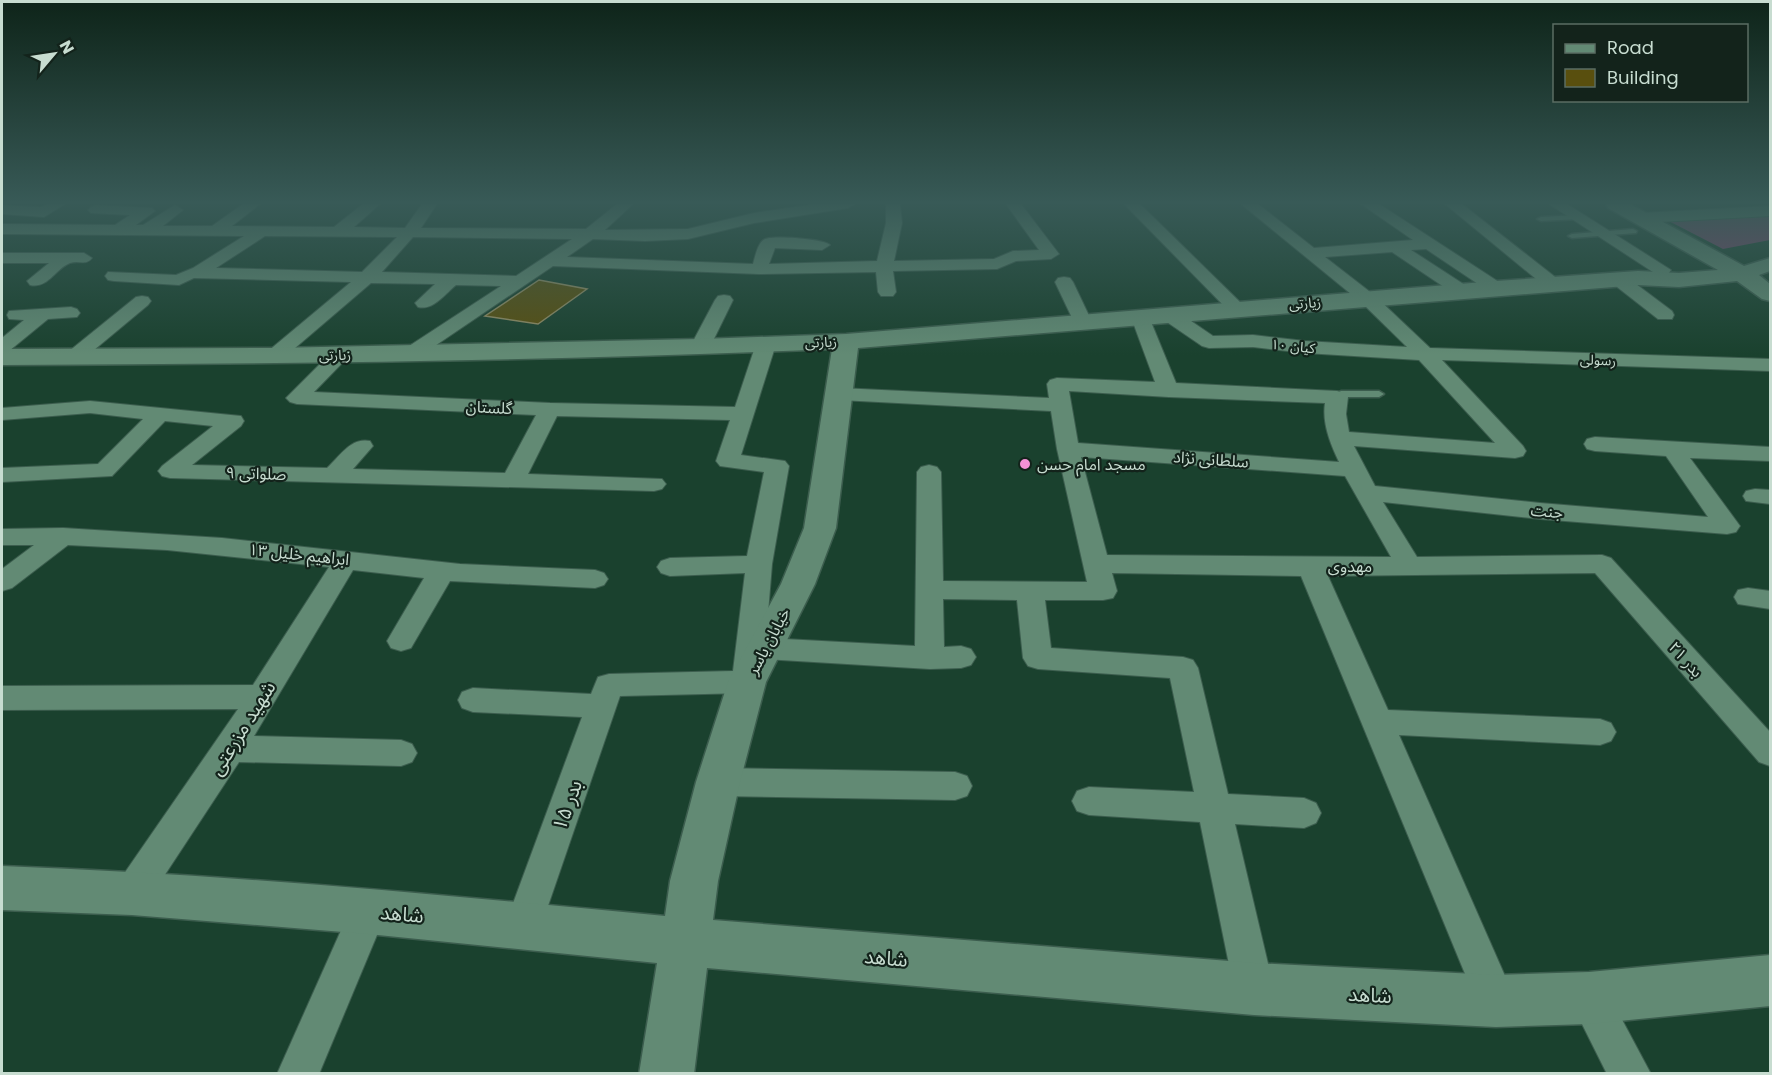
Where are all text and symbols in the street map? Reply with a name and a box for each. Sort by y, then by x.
north arrow [24,24,84,84]
legend [1553,24,1748,102]
text: Road [1607,35,1654,60]
text: N [54,36,80,58]
text: Building [1607,65,1679,90]
street label: زیارتی [1288,292,1322,314]
street label: زیارتی [805,331,837,353]
street label: کیان ۱۰ [1270,334,1316,358]
street label: زیارتی [319,345,351,365]
street label: رسولی [1580,349,1616,371]
street label: گلستان [465,395,513,420]
street label: سلطانی نژاد [1173,445,1249,474]
place label: مسجد امام حسن [1037,453,1146,477]
marker: مسجد امام حسن [1018,457,1032,471]
street label: صلواتی ۹ [225,461,287,486]
street label: جنت [1530,499,1564,524]
street label: ابراهیم خلیل ۱۳ [248,538,350,572]
street label: مهدوی [1328,555,1372,578]
street label: خیابان یاسر [741,604,796,680]
street label: بدر ۲۱ [1663,636,1708,682]
street label: شهید مزرعتی [202,675,282,781]
street label: بدر ۱۵ [545,776,589,834]
street label: شاهد [379,898,425,930]
street label: شاهد [863,942,909,974]
street label: شاهد [1347,980,1393,1010]

